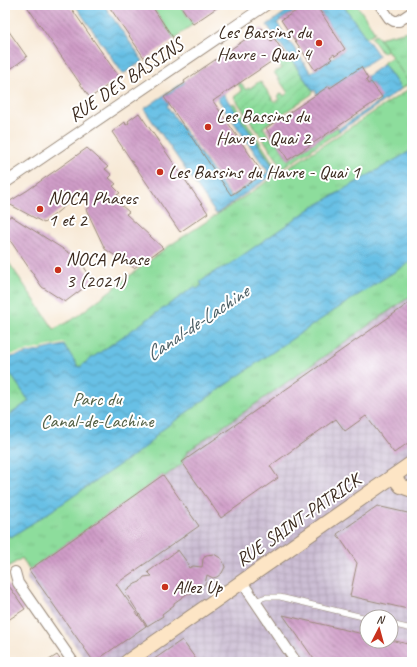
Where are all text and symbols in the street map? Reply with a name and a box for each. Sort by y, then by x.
place label: Les Bassins du Havre - Quai 4 [217,20,313,66]
street label: RUE DES BASSINS [64,31,190,127]
marker: Les Bassins du Havre - Quai 4 [314,38,324,48]
place label: Les Bassins du Havre - Quai 2 [216,104,312,150]
marker: Les Bassins du Havre - Quai 2 [203,122,213,132]
place label: Les Bassins du Havre - Quai 1 [168,160,361,184]
marker: Les Bassins du Havre - Quai 1 [155,167,165,177]
place label: NOCA Phases 1 et 2 [48,186,139,232]
marker: NOCA Phases 1 et 2 [35,204,45,214]
place label: NOCA Phase 3 (2021) [66,247,150,293]
marker: NOCA Phase 3 (2021) [53,265,63,275]
water label: Canal-de-Lachine [141,278,256,367]
park label: Parc du Canal-de-Lachine [41,387,155,433]
street label: RUE SAINT-PATRICK [231,466,368,572]
place label: Allez Up [173,575,223,599]
marker: Allez Up [160,582,170,592]
north arrow [359,609,399,649]
text: N [376,612,386,627]

